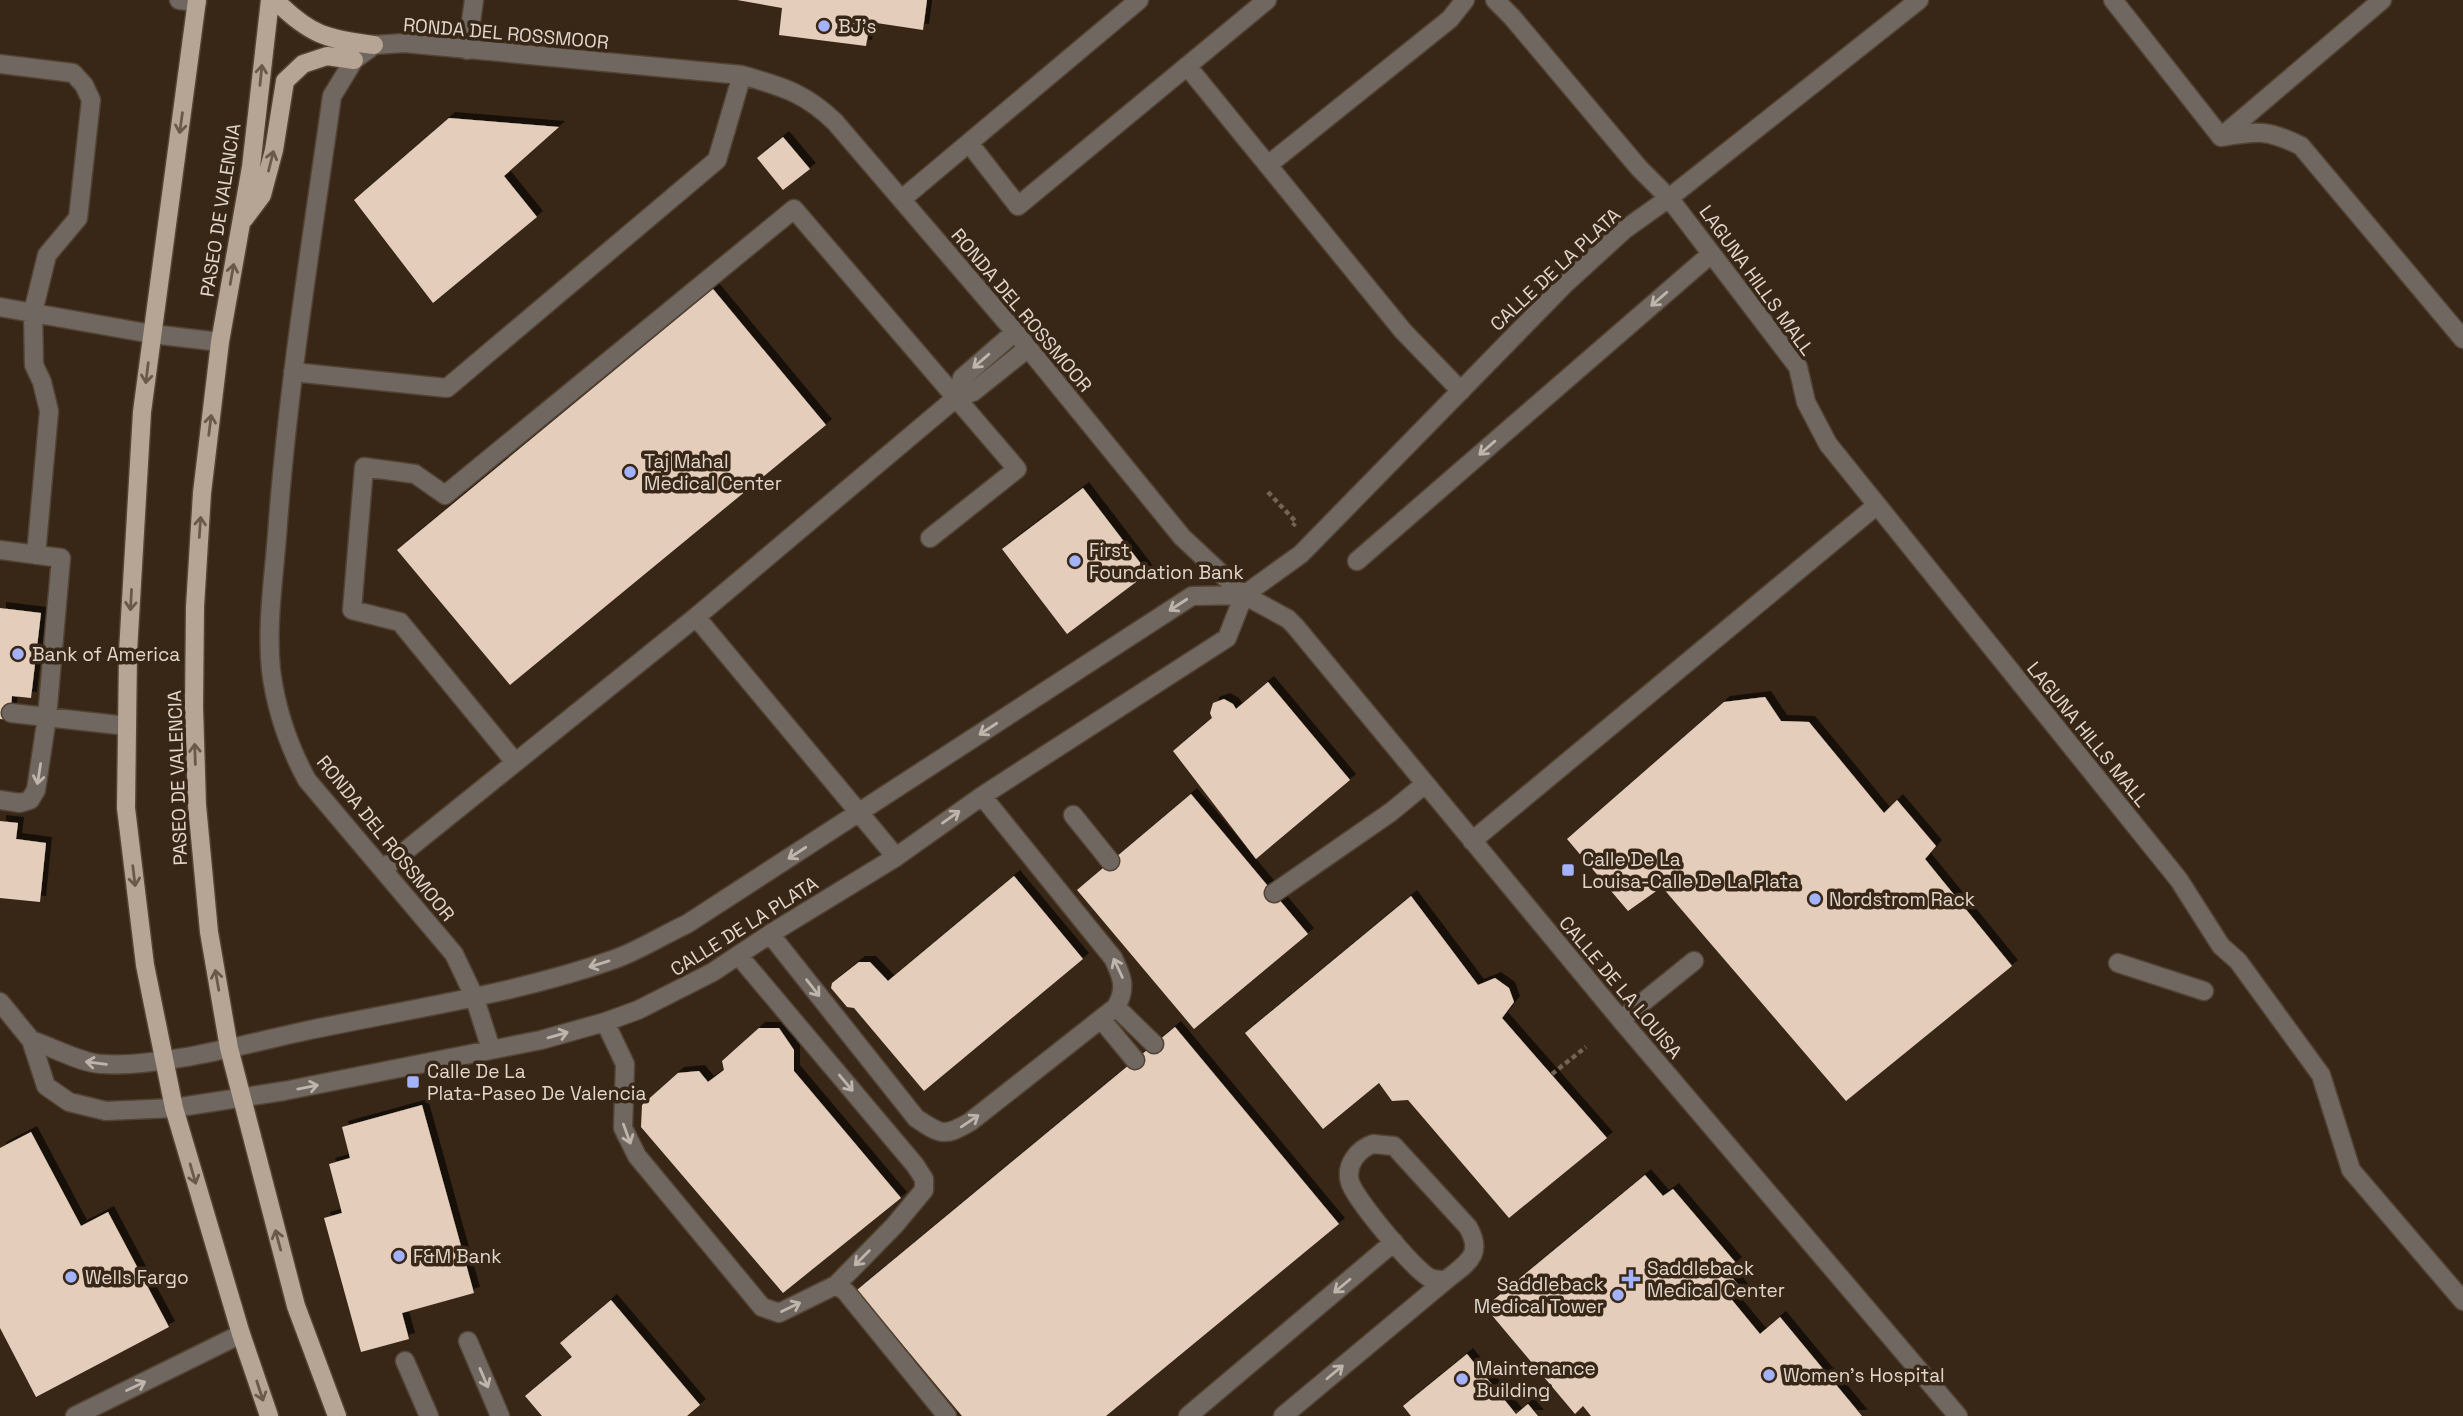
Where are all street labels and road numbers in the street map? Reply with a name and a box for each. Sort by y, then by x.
street label: RONDA DEL ROSSMOOR [402,12,610,55]
street label: PASEO DE VALENCIA [194,122,247,299]
street label: LAGUNA HILLS MALL [1694,200,1820,360]
street label: CALLE DE LA PLATA [1485,202,1626,336]
street label: RONDA DEL ROSSMOOR [946,223,1097,397]
street label: LAGUNA HILLS MALL [2021,656,2154,812]
street label: PASEO DE VALENCIA [162,690,193,866]
street label: RONDA DEL ROSSMOOR [311,750,460,926]
street label: CALLE DE LA PLATA [666,871,823,982]
street label: CALLE DE LA LOUISA [1553,911,1688,1064]

